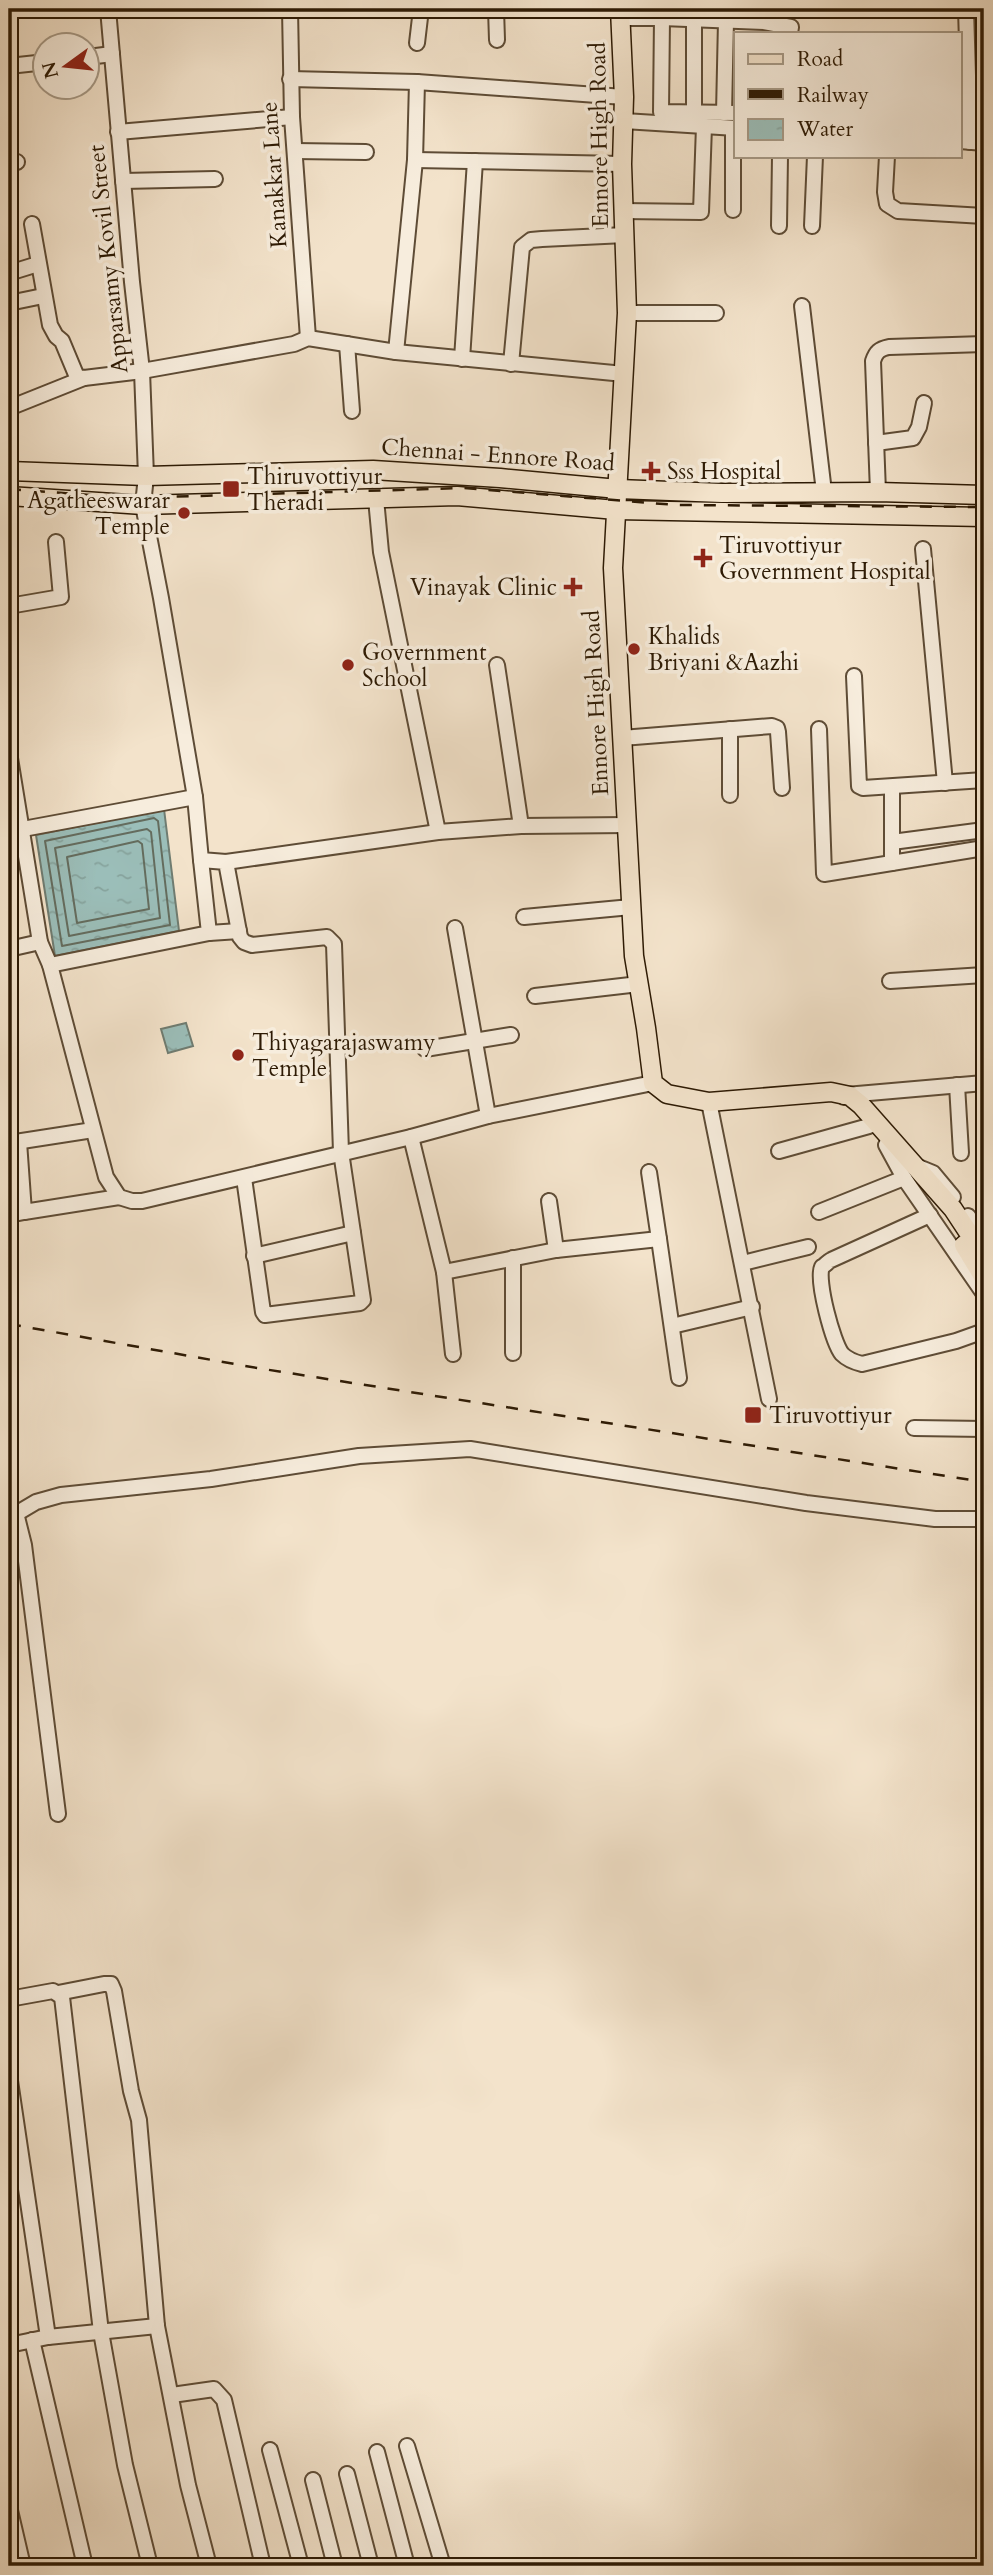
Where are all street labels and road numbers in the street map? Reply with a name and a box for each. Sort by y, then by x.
street label: Ennore High Road [582,41,616,228]
street label: Kanakkar Lane [253,101,295,249]
street label: Apparsamy Kovil Street [81,143,135,375]
street label: Chennai - Ennore Road [380,431,617,479]
street label: Ennore High Road [576,609,616,797]

